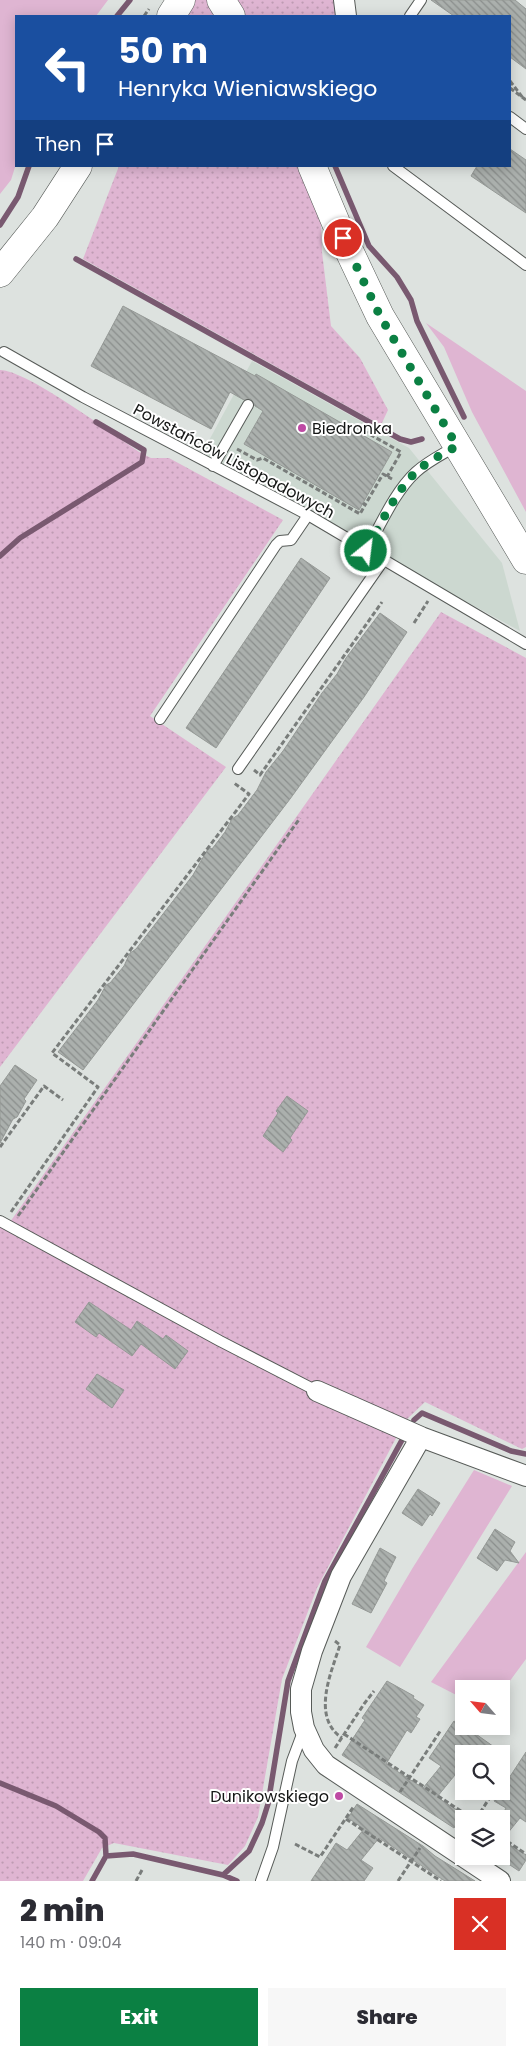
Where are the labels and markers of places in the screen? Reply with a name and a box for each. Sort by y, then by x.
pin [322,217,364,259]
place label: Biedronka [312,417,392,440]
marker: Biedronka [296,422,308,434]
place label: Dunikowskiego [210,1785,329,1808]
marker: Dunikowskiego [333,1790,345,1802]

